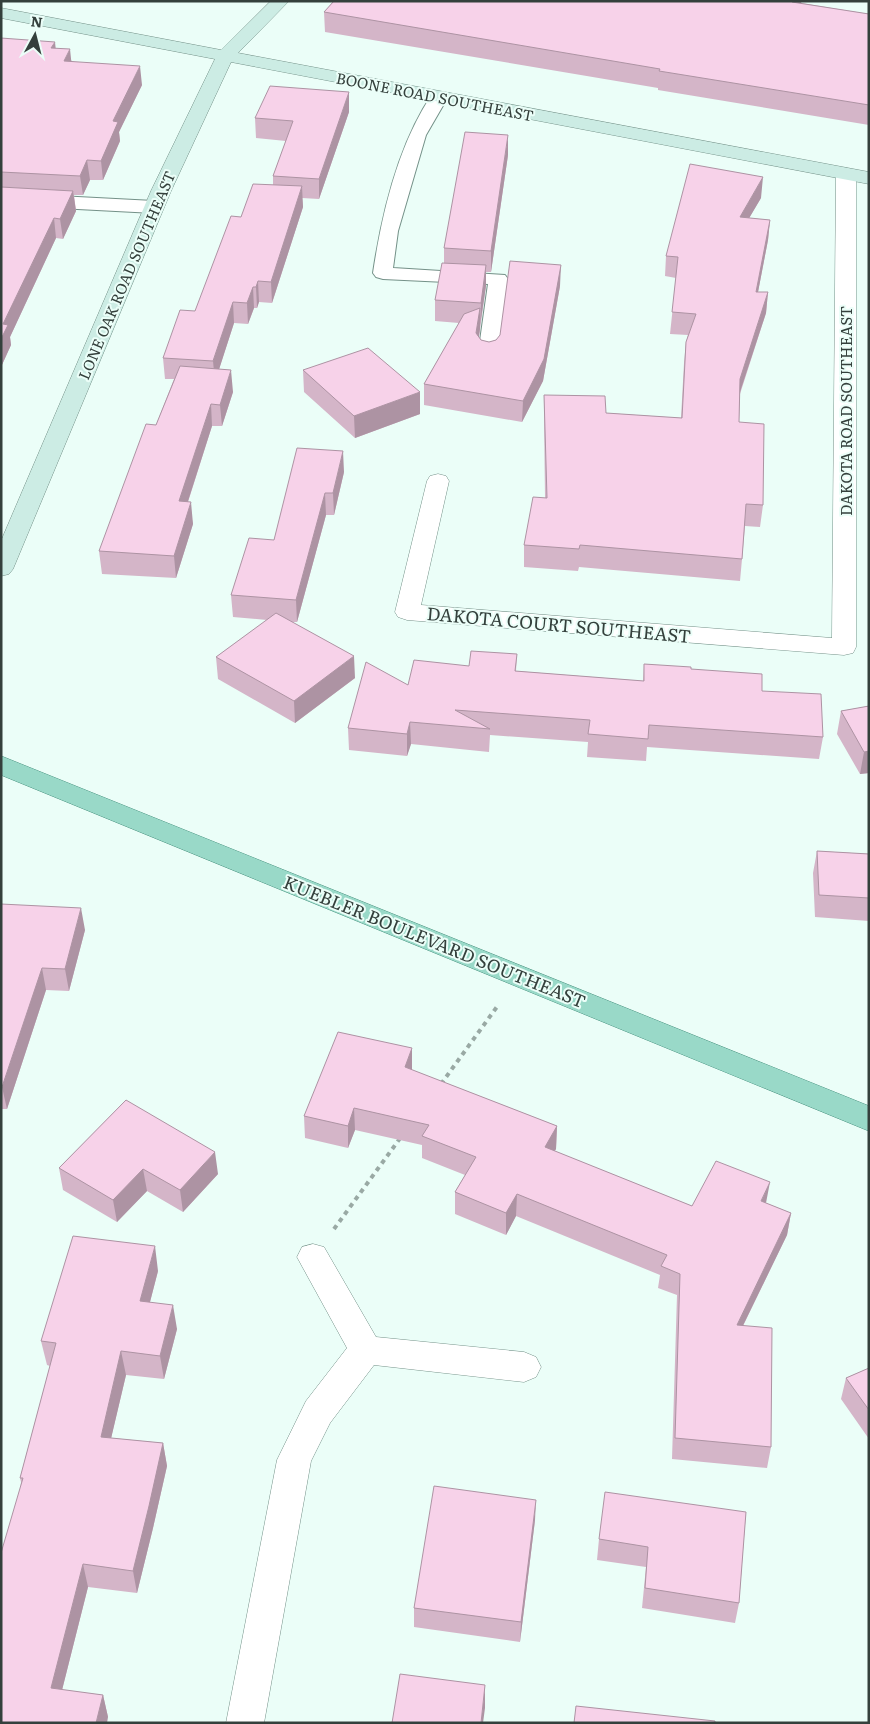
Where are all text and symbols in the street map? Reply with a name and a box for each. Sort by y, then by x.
north arrow [10,10,60,60]
text: N [30,10,44,32]
street label: BOONE ROAD SOUTHEAST [334,66,536,126]
street label: LONE OAK ROAD SOUTHEAST [71,167,181,383]
street label: DAKOTA ROAD SOUTHEAST [834,306,857,516]
street label: DAKOTA COURT SOUTHEAST [426,599,692,649]
street label: KUEBLER BOULEVARD SOUTHEAST [280,868,590,1014]

